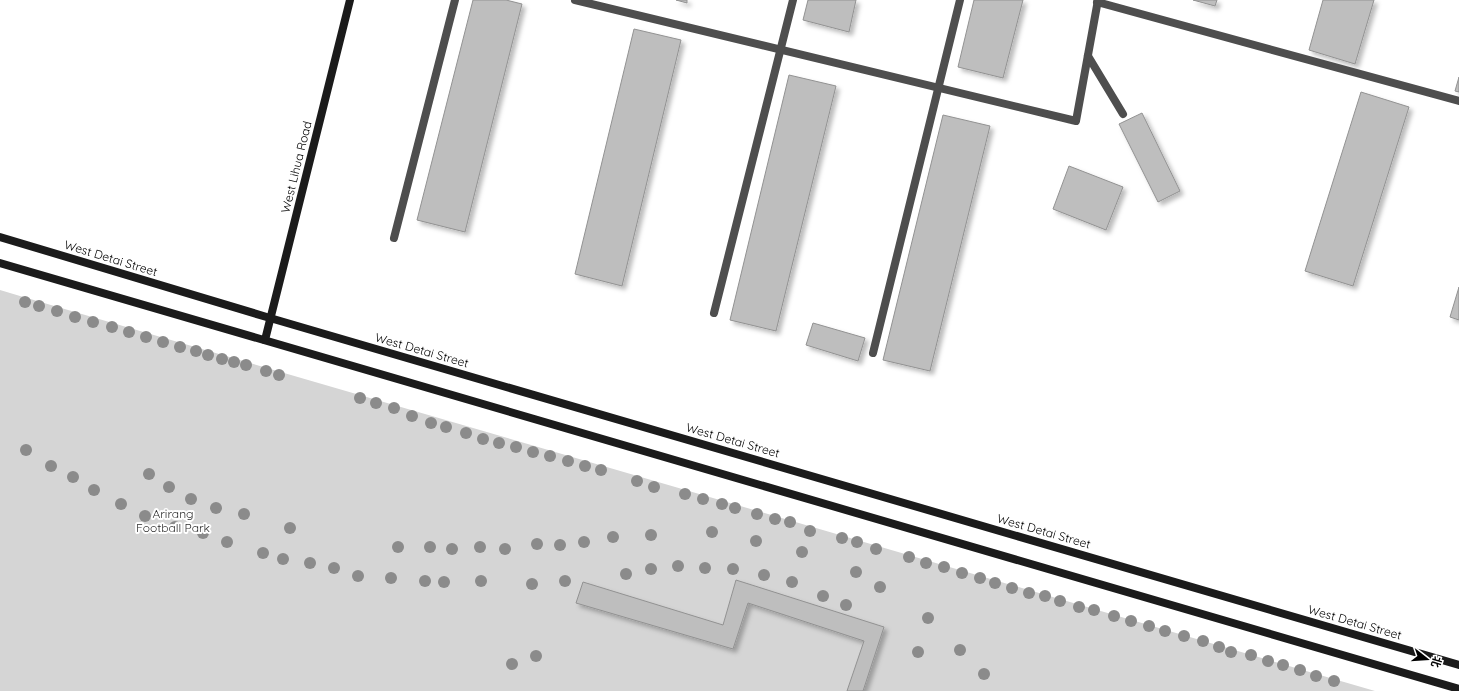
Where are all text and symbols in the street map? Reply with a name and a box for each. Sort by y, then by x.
street label: West Lihua Road [277,120,315,214]
street label: West Detai Street [63,237,159,279]
street label: West Detai Street [373,329,471,371]
street label: West Detai Street [684,419,782,461]
park label: Arirang Football Park [136,506,210,535]
street label: West Detai Street [995,510,1093,552]
street label: West Detai Street [1306,601,1404,643]
north arrow [1407,639,1447,679]
text: 北 [1428,655,1445,669]

